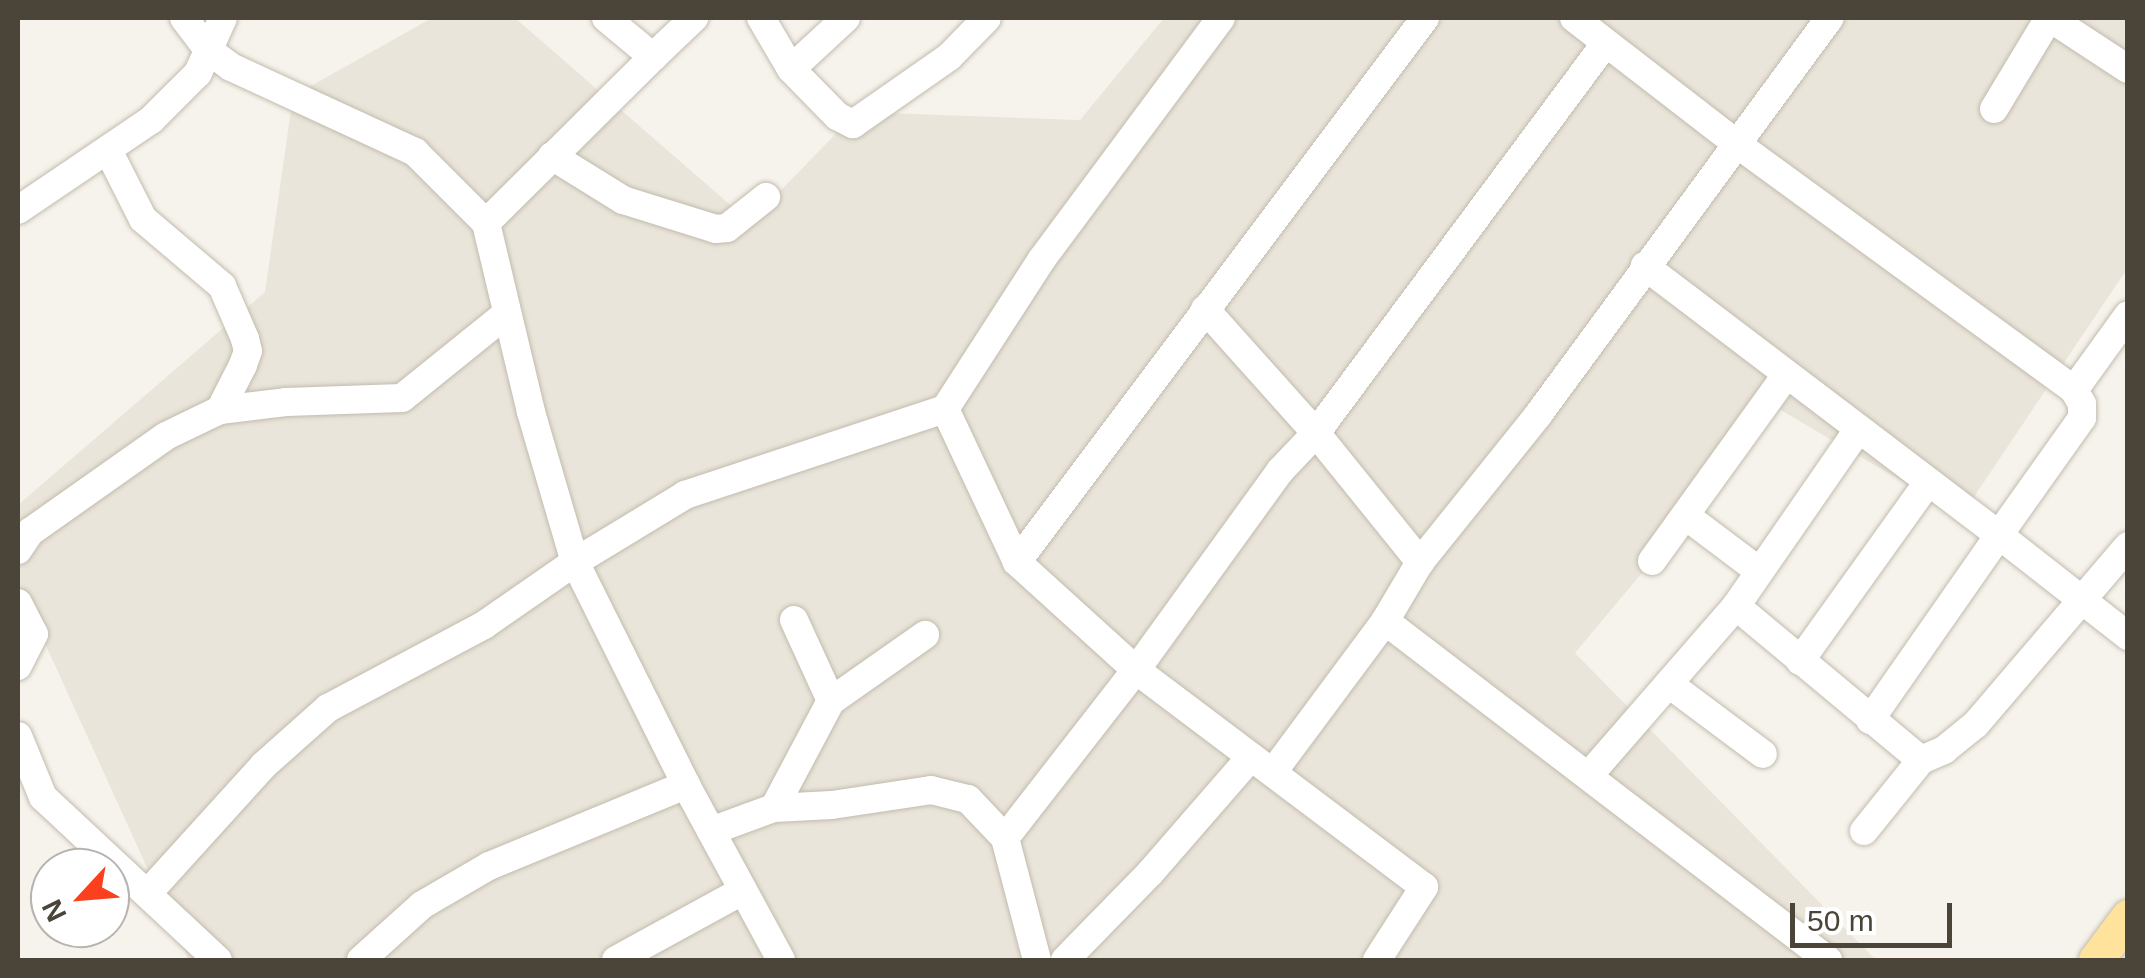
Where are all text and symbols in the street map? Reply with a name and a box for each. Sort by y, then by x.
north arrow [30,848,130,948]
scale bar [1795,883,1958,945]
text: N [36,895,73,926]
text: 50 m [1807,904,1874,937]

